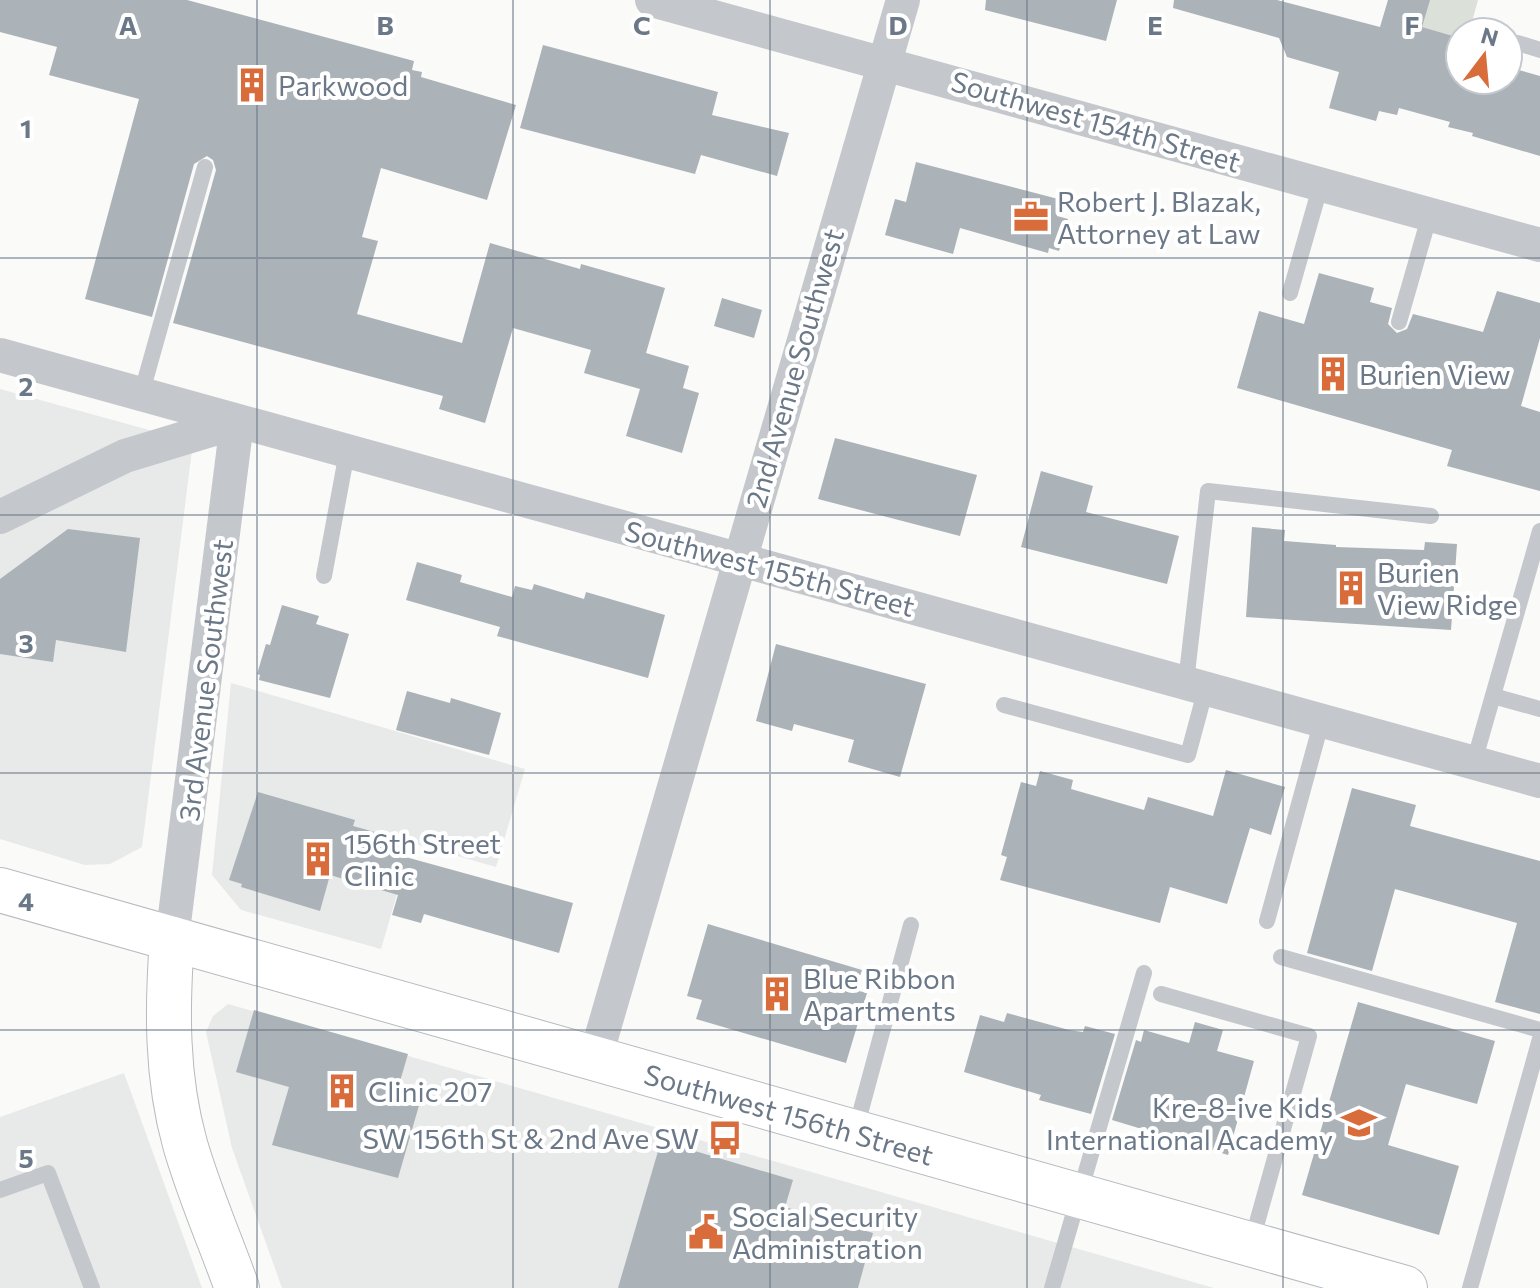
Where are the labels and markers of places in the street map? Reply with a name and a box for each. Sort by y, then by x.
building icon: Parkwood [233,66,271,104]
place label: Parkwood [278,68,408,102]
place label: Robert J. Blazak, Attorney at Law [1057,184,1261,250]
office icon: Robert J. Blazak, Attorney at Law [1012,198,1050,236]
building icon: Burien View [1314,355,1352,393]
place label: Burien View [1359,357,1511,391]
place label: Burien View Ridge [1377,555,1517,621]
building icon: Burien View Ridge [1332,569,1370,607]
place label: 156th Street Clinic [344,826,501,892]
building icon: 156th Street Clinic [299,840,337,878]
place label: Blue Ribbon Apartments [803,961,956,1027]
building icon: Blue Ribbon Apartments [758,975,796,1013]
building icon: Clinic 207 [323,1072,361,1110]
place label: Clinic 207 [368,1074,492,1108]
place label: Kre-8-ive Kids International Academy [1046,1090,1333,1156]
school or university icon: Kre-8-ive Kids International Academy [1340,1104,1378,1142]
bus stop icon: SW 156th St & 2nd Ave SW [706,1119,744,1157]
place label: SW 156th St & 2nd Ave SW [363,1121,699,1155]
place label: Social Security Administration [732,1199,923,1265]
public building icon: Social Security Administration [687,1213,725,1251]

